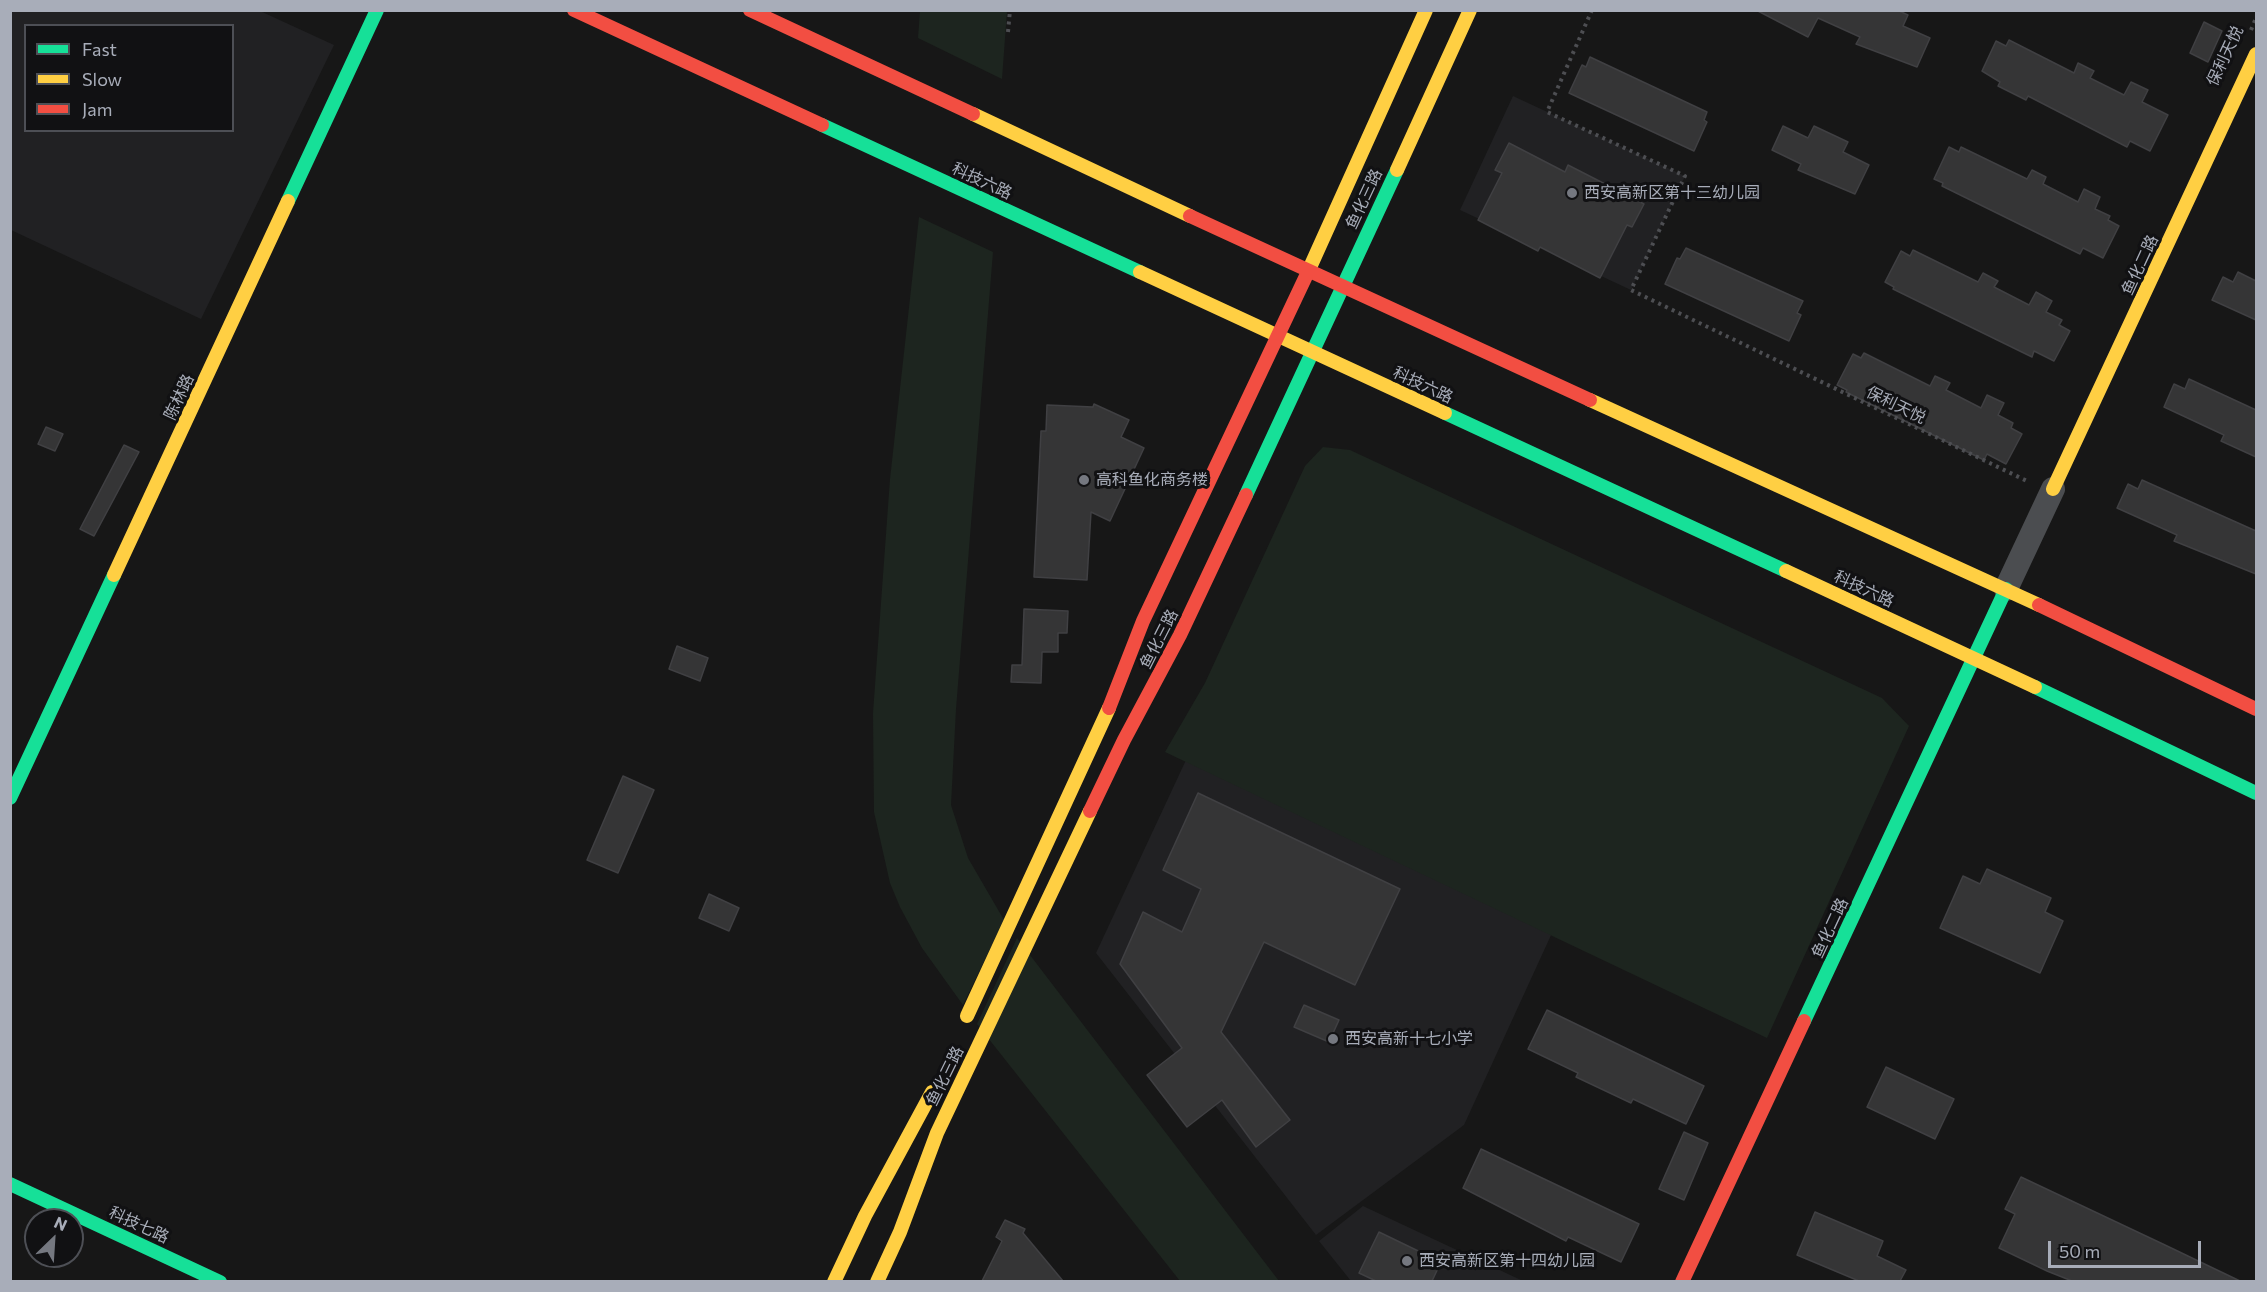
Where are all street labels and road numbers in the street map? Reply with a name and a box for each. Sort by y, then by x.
street label: 保利天悦 [2203,23,2247,89]
street label: 科技六路 [949,159,1015,203]
street label: 鱼化三路 [1342,166,1386,232]
street label: 鱼化二路 [2118,232,2162,298]
street label: 科技六路 [1390,363,1456,407]
street label: 陈林路 [160,371,198,423]
street label: 保利天悦 [1863,382,1929,428]
street label: 科技六路 [1831,567,1897,611]
street label: 鱼化三路 [1136,606,1182,672]
street label: 鱼化二路 [1808,895,1852,961]
street label: 鱼化三路 [922,1043,968,1109]
street label: 科技七路 [106,1203,172,1247]

